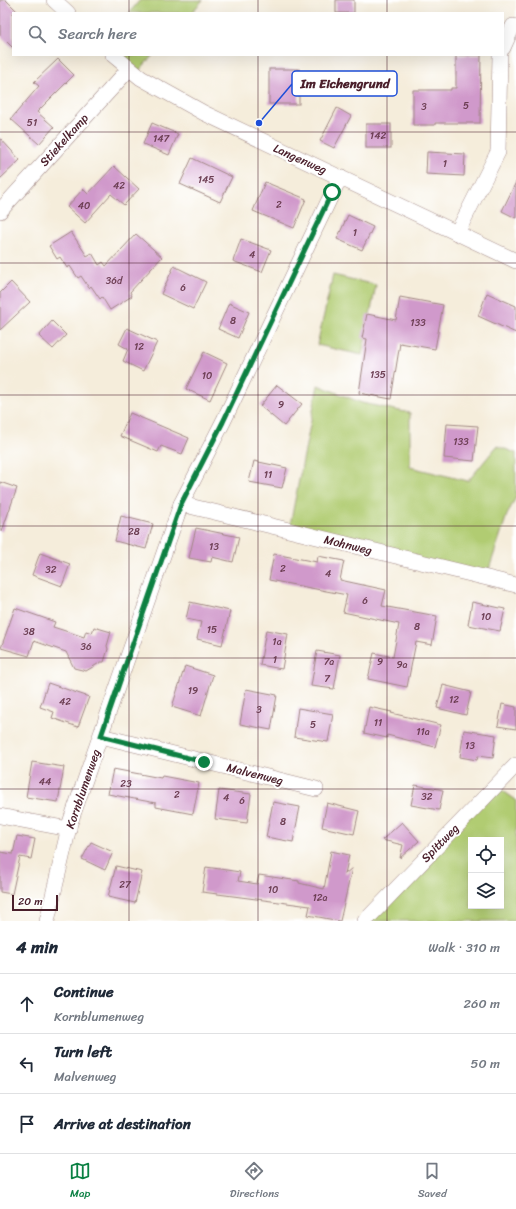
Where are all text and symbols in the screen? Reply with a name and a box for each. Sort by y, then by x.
search box [12,12,504,56]
text: Search here [58,21,137,47]
icon: search [26,23,48,45]
callout: Im Eichengrund [292,71,397,96]
text: Im Eichengrund [299,72,391,95]
house number: 5 [463,97,469,115]
house number: 3 [421,98,427,116]
street label: Stiekelkamp [34,108,95,172]
house number: 51 [27,114,37,132]
house number: 142 [370,127,386,145]
house number: 147 [153,130,170,148]
street label: Langenweg [270,137,330,181]
house number: 1 [443,155,447,173]
house number: 145 [198,171,214,189]
house number: 42 [113,177,125,195]
route start [323,183,341,201]
house number: 2 [276,196,282,214]
house number: 40 [78,197,90,215]
house number: 1 [353,224,357,242]
house number: 4 [249,246,255,264]
house number: 36d [106,272,123,290]
house number: 6 [180,279,186,297]
house number: 8 [230,312,236,330]
house number: 133 [410,314,426,332]
house number: 12 [134,338,144,356]
house number: 135 [370,366,386,384]
house number: 10 [202,367,212,385]
house number: 9 [278,396,284,414]
house number: 133 [453,433,469,451]
house number: 11 [264,466,272,484]
house number: 28 [128,523,140,541]
street label: Mohnweg [321,528,375,562]
house number: 13 [209,538,219,556]
house number: 2 [280,560,286,578]
house number: 32 [45,561,57,579]
house number: 4 [325,565,331,583]
house number: 6 [362,592,368,610]
house number: 10 [481,608,491,626]
house number: 8 [414,618,420,636]
house number: 15 [207,621,217,639]
house number: 38 [23,623,35,641]
house number: 1a [272,633,282,651]
house number: 36 [80,638,92,656]
house number: 1 [273,651,277,669]
house number: 7a [324,653,334,671]
house number: 9 [377,653,383,671]
house number: 9a [396,656,408,674]
house number: 7 [324,670,331,688]
house number: 19 [188,682,198,700]
house number: 12 [449,691,459,709]
house number: 42 [59,693,71,711]
house number: 3 [256,701,262,719]
house number: 11 [374,714,382,732]
house number: 5 [310,716,316,734]
house number: 11a [416,723,430,741]
house number: 13 [465,737,475,755]
street label: Kornblumenweg [59,746,107,832]
route end [195,753,213,771]
street label: Malvenweg [224,756,286,792]
house number: 44 [39,773,51,791]
house number: 23 [120,775,132,793]
house number: 2 [174,786,180,804]
house number: 32 [421,788,433,806]
house number: 4 [223,789,229,807]
house number: 6 [239,792,245,810]
house number: 8 [280,813,286,831]
street label: Spittweg [416,818,464,868]
map controls [468,837,504,909]
button: locate [468,837,504,873]
button: layers [468,873,504,909]
house number: 27 [119,876,132,894]
house number: 10 [268,881,278,899]
house number: 12a [312,889,328,907]
text: 20 m [18,892,43,911]
scale bar [12,893,58,912]
text: 4 min [16,932,58,962]
text: Walk · 310 m [428,936,500,959]
text: Continue [54,979,114,1005]
text: 260 m [464,992,500,1015]
icon: ahead [16,993,38,1015]
text: Kornblumenweg [54,1005,144,1028]
text: Turn left [54,1039,112,1065]
text: 50 m [470,1052,500,1075]
icon: left [16,1053,38,1075]
text: Malvenweg [54,1065,116,1088]
text: Arrive at destination [54,1111,191,1137]
icon: arrive [16,1113,38,1135]
tab: Map [69,1160,91,1203]
tab: Directions [230,1160,279,1203]
tab: Saved [418,1160,447,1203]

